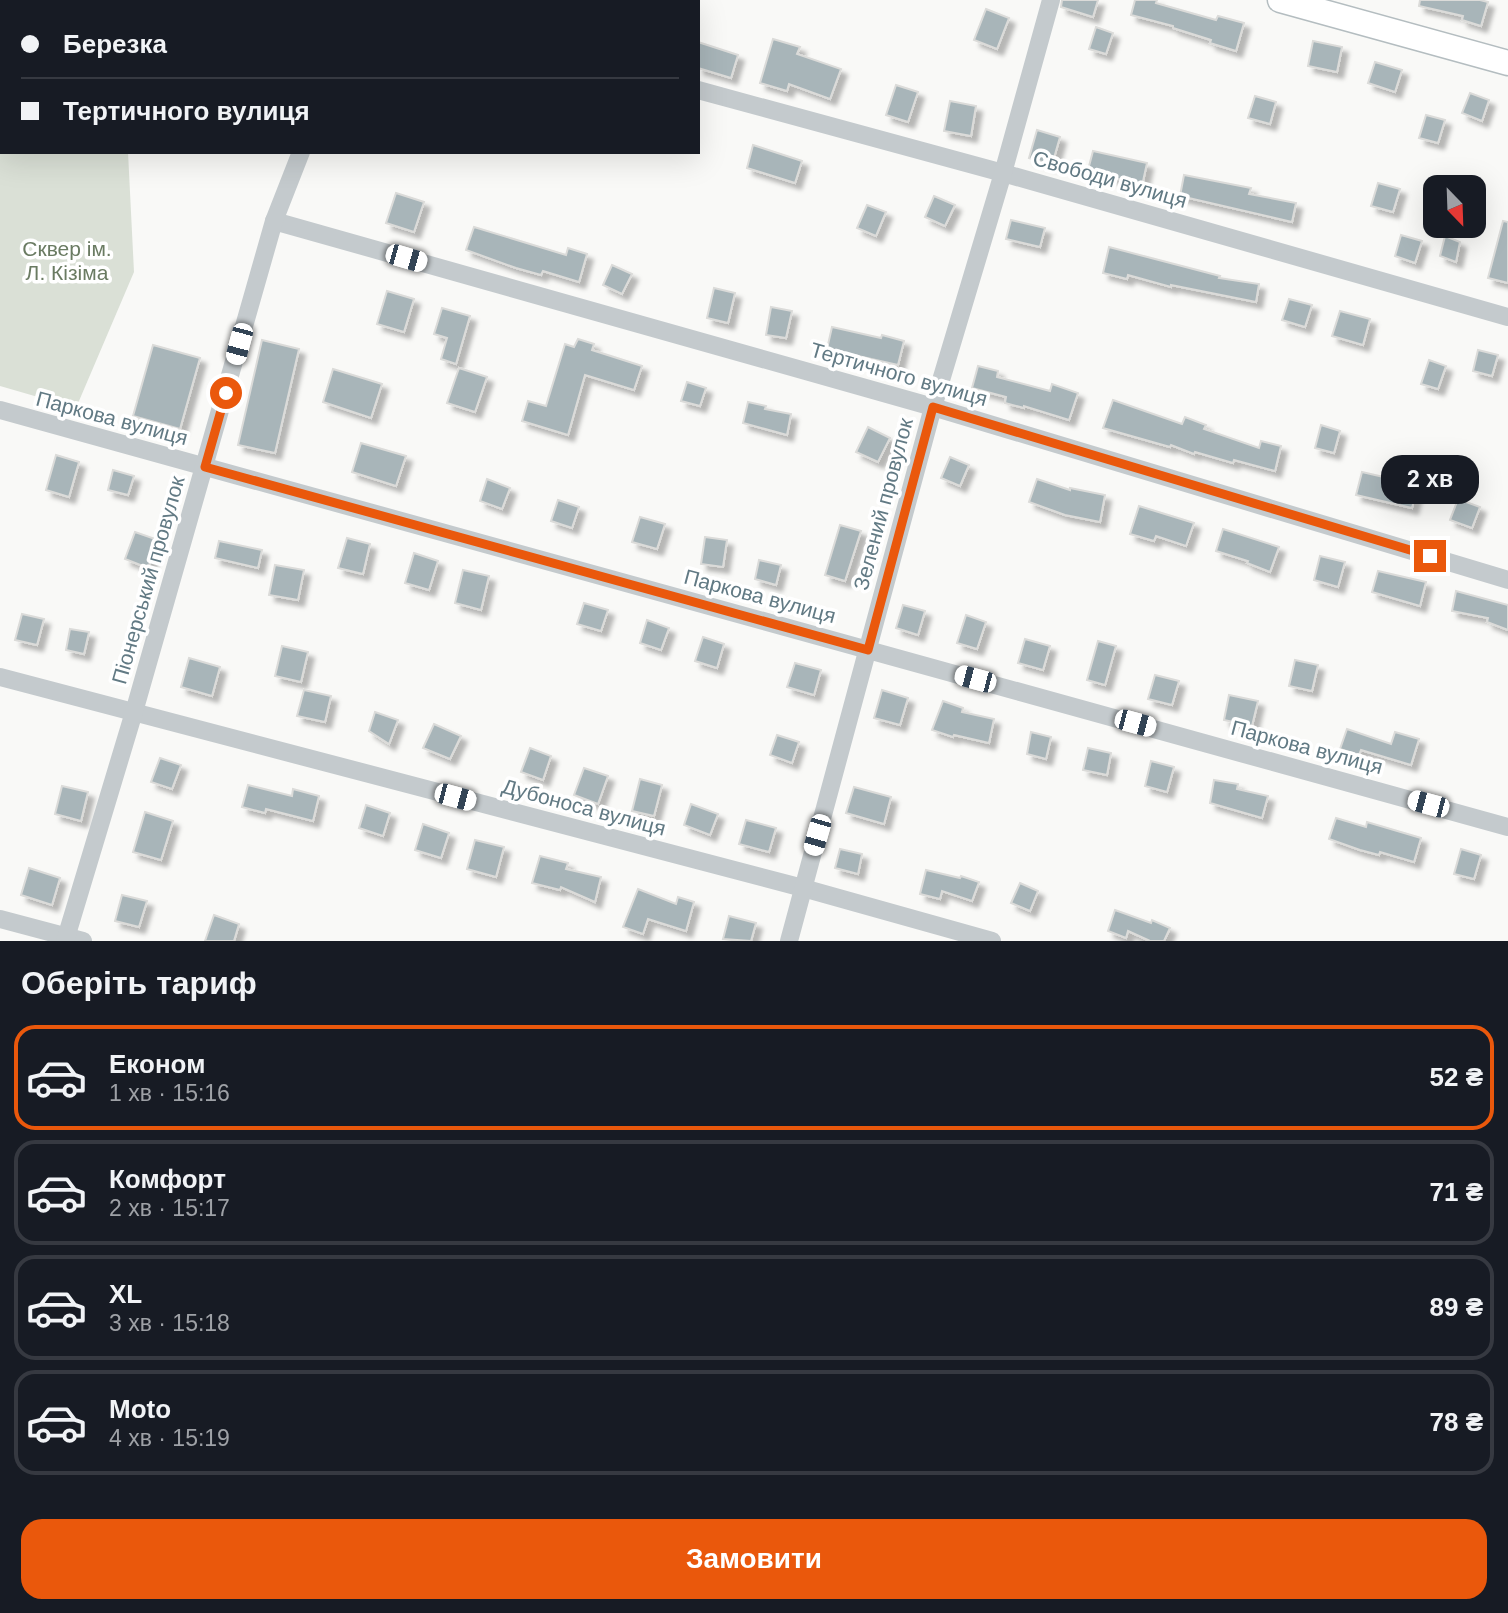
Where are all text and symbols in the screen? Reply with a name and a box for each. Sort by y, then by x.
text: Березка [63,29,167,59]
text: Тертичного вулиця [63,96,310,126]
street label: Свободи вулиця [1030,146,1190,212]
north arrow [1423,175,1486,238]
map controls [1423,175,1486,238]
park label: Сквер ім. Л. Кізіма [22,237,112,284]
car [383,242,430,274]
car [224,321,255,367]
street label: Тертичного вулиця [808,338,990,410]
route start [210,377,242,409]
street label: Паркова вулиця [34,387,190,449]
street label: Зелений провулок [849,415,917,593]
callout: 2 хв [1381,454,1479,504]
text: 2 хв [1407,466,1453,492]
street label: Піонерський провулок [107,473,189,687]
route end [1414,540,1446,572]
street label: Паркова вулиця [682,565,838,627]
car [952,663,999,695]
car [1112,707,1159,739]
street label: Паркова вулиця [1229,716,1385,778]
street label: Дубоноса вулиця [500,774,668,840]
car [432,781,479,813]
car [1405,788,1452,820]
car [802,812,833,858]
text: Оберіть тариф [21,965,257,1001]
icon: car [25,1046,88,1109]
text: Економ [109,1049,205,1079]
text: 52 ₴ [1430,1062,1483,1092]
text: 1 хв · 15:16 [109,1080,230,1106]
icon: car [25,1161,88,1224]
text: Комфорт [109,1164,226,1194]
text: 71 ₴ [1430,1177,1483,1207]
text: 2 хв · 15:17 [109,1195,230,1221]
icon: car [25,1276,88,1339]
text: XL [109,1279,142,1309]
text: 89 ₴ [1430,1292,1483,1322]
text: 3 хв · 15:18 [109,1310,230,1336]
icon: car [25,1391,88,1454]
text: Moto [109,1394,171,1424]
text: 78 ₴ [1430,1407,1483,1437]
text: 4 хв · 15:19 [109,1425,230,1451]
button: Замовити [21,1519,1487,1599]

